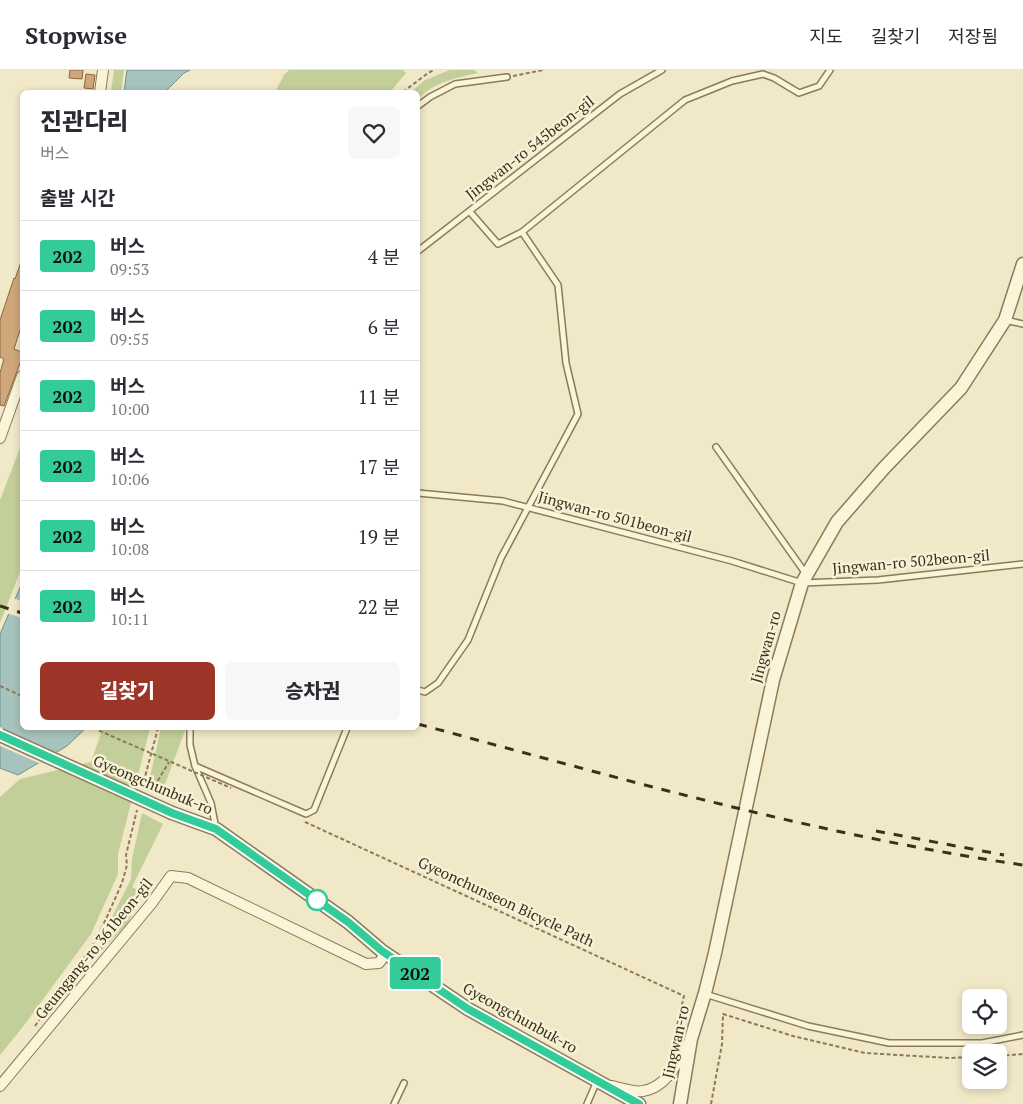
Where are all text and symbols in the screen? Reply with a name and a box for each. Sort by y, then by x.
text: Stopwise [25,19,127,51]
text: 지도 [810,24,843,48]
text: 길찾기 [871,24,920,48]
text: 저장됨 [948,24,998,48]
street label: Jingwan-ro 545beon-gil [461,91,598,204]
text: 진관다리 [40,105,128,137]
button: heart [348,107,400,159]
text: 버스 [40,142,69,164]
text: 출발 시간 [40,185,115,210]
text: 버스 [110,233,145,258]
text: 202 [52,244,83,268]
text: 4 분 [368,244,400,269]
text: 09:53 [110,258,149,280]
text: 버스 [110,303,145,328]
text: 202 [52,314,83,338]
text: 6 분 [368,314,400,339]
text: 09:55 [110,328,149,350]
text: 버스 [110,373,145,398]
text: 202 [52,384,83,408]
text: 11 분 [358,384,400,409]
text: 10:00 [110,398,149,420]
text: 버스 [110,443,145,468]
text: 202 [52,454,83,478]
text: 17 분 [358,454,400,479]
text: 10:06 [110,468,149,490]
street label: Jingwan-ro 501beon-gil [536,486,694,546]
text: 버스 [110,513,145,538]
text: 202 [52,524,83,548]
text: 19 분 [358,524,400,549]
text: 10:08 [110,538,149,560]
street label: Jingwan-ro 502beon-gil [831,544,991,578]
text: 버스 [110,583,145,608]
text: 202 [52,594,83,618]
text: 22 분 [358,594,400,619]
text: 10:11 [110,608,149,630]
street label: Jingwan-ro [745,608,785,685]
button: 길찾기 [40,662,215,720]
button: 승차권 [225,662,400,720]
street label: Gyeongchunbuk-ro [91,750,216,818]
street label: Gyeonchunseon Bicycle Path [415,851,598,951]
street label: Geumgang-ro 361beon-gil [30,874,156,1023]
unlabelled marker [306,889,328,911]
line badge: 202 [386,957,444,989]
text: 202 [400,961,430,985]
street label: Gyeongchunbuk-ro [460,977,581,1057]
map controls [962,989,1007,1089]
button: locate [962,989,1007,1034]
street label: Jingwan-ro [657,1003,693,1080]
button: layers [962,1044,1007,1089]

